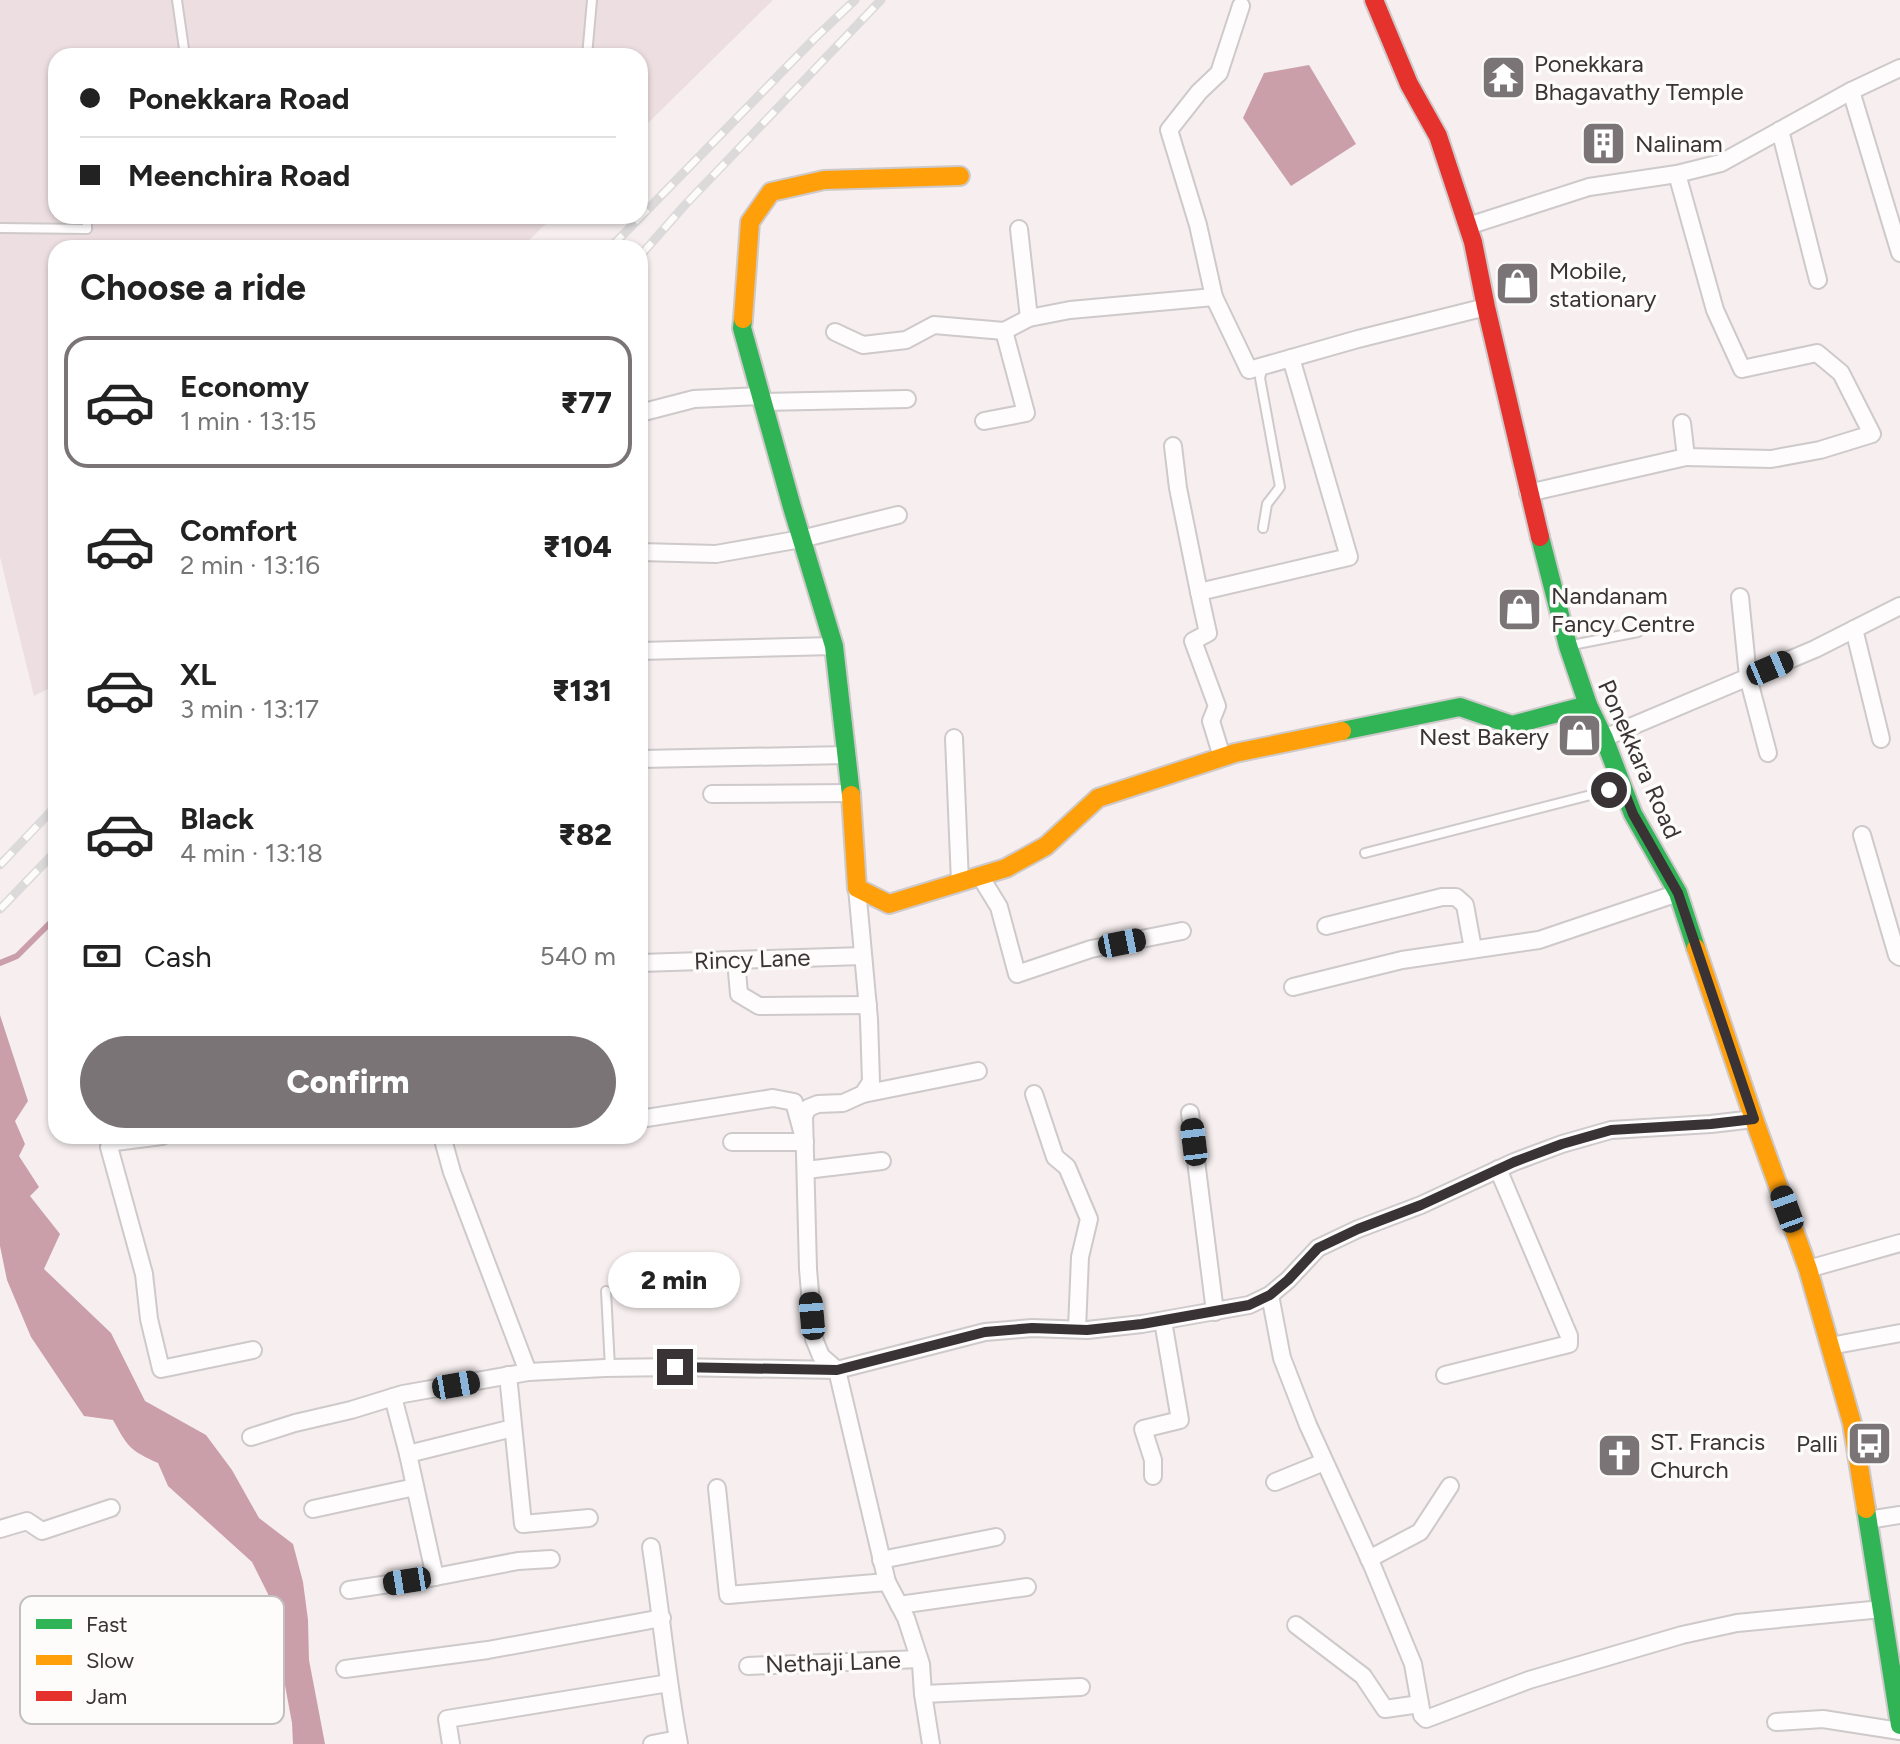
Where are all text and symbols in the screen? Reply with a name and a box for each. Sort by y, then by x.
place label: Ponekkara Bhagavathy Temple [1534,49,1744,106]
temple icon: Ponekkara Bhagavathy Temple [1479,53,1527,101]
text: Ponekkara Road [128,80,350,117]
building icon: Nalinam [1580,119,1628,167]
place label: Nalinam [1635,129,1723,158]
text: Meenchira Road [128,157,350,194]
place label: Mobile, stationary [1549,256,1657,313]
shop icon: Mobile, stationary [1494,260,1542,308]
text: Choose a ride [80,266,306,309]
icon: car [84,366,156,438]
text: Economy [180,368,309,405]
text: ₹77 [560,384,612,421]
text: 1 min · 13:15 [180,405,316,437]
icon: car [84,510,156,582]
text: Comfort [180,512,298,549]
text: ₹104 [543,528,612,565]
text: 2 min · 13:16 [180,549,320,581]
place label: Nandanam Fancy Centre [1551,581,1695,638]
shop icon: Nandanam Fancy Centre [1496,585,1544,633]
car [1743,648,1797,688]
icon: car [84,654,156,726]
text: XL [180,656,216,693]
text: ₹131 [552,672,612,709]
street label: Ponekkara Road [1592,675,1688,843]
text: 3 min · 13:17 [180,693,319,725]
shop icon: Nest Bakery [1556,712,1604,760]
place label: Nest Bakery [1419,722,1549,751]
route start [1591,772,1627,808]
icon: car [84,798,156,870]
text: Black [180,800,254,837]
text: ₹82 [558,816,612,853]
text: 4 min · 13:18 [180,837,323,869]
car [1096,927,1148,959]
icon: cash [80,934,124,978]
text: Cash [144,938,212,975]
text: 540 m [540,940,616,972]
street label: Rincy Lane [693,942,811,976]
button: Confirm [80,1036,616,1128]
car [1179,1117,1209,1167]
car [1768,1182,1806,1236]
callout: 2 min [609,1251,741,1307]
text: 2 min [641,1264,707,1296]
car [798,1291,826,1341]
route end [657,1349,693,1385]
car [430,1369,482,1401]
bus stop icon: Palli [1845,1419,1893,1467]
place label: ST. Francis Church [1650,1427,1765,1484]
place label: Palli [1796,1429,1838,1458]
church icon: ST. Francis Church [1595,1431,1643,1479]
car [381,1565,433,1597]
legend [20,1596,284,1724]
text: Fast [86,1611,128,1638]
street label: Nethaji Lane [765,1645,901,1679]
text: Slow [86,1647,135,1674]
text: Jam [86,1683,127,1710]

